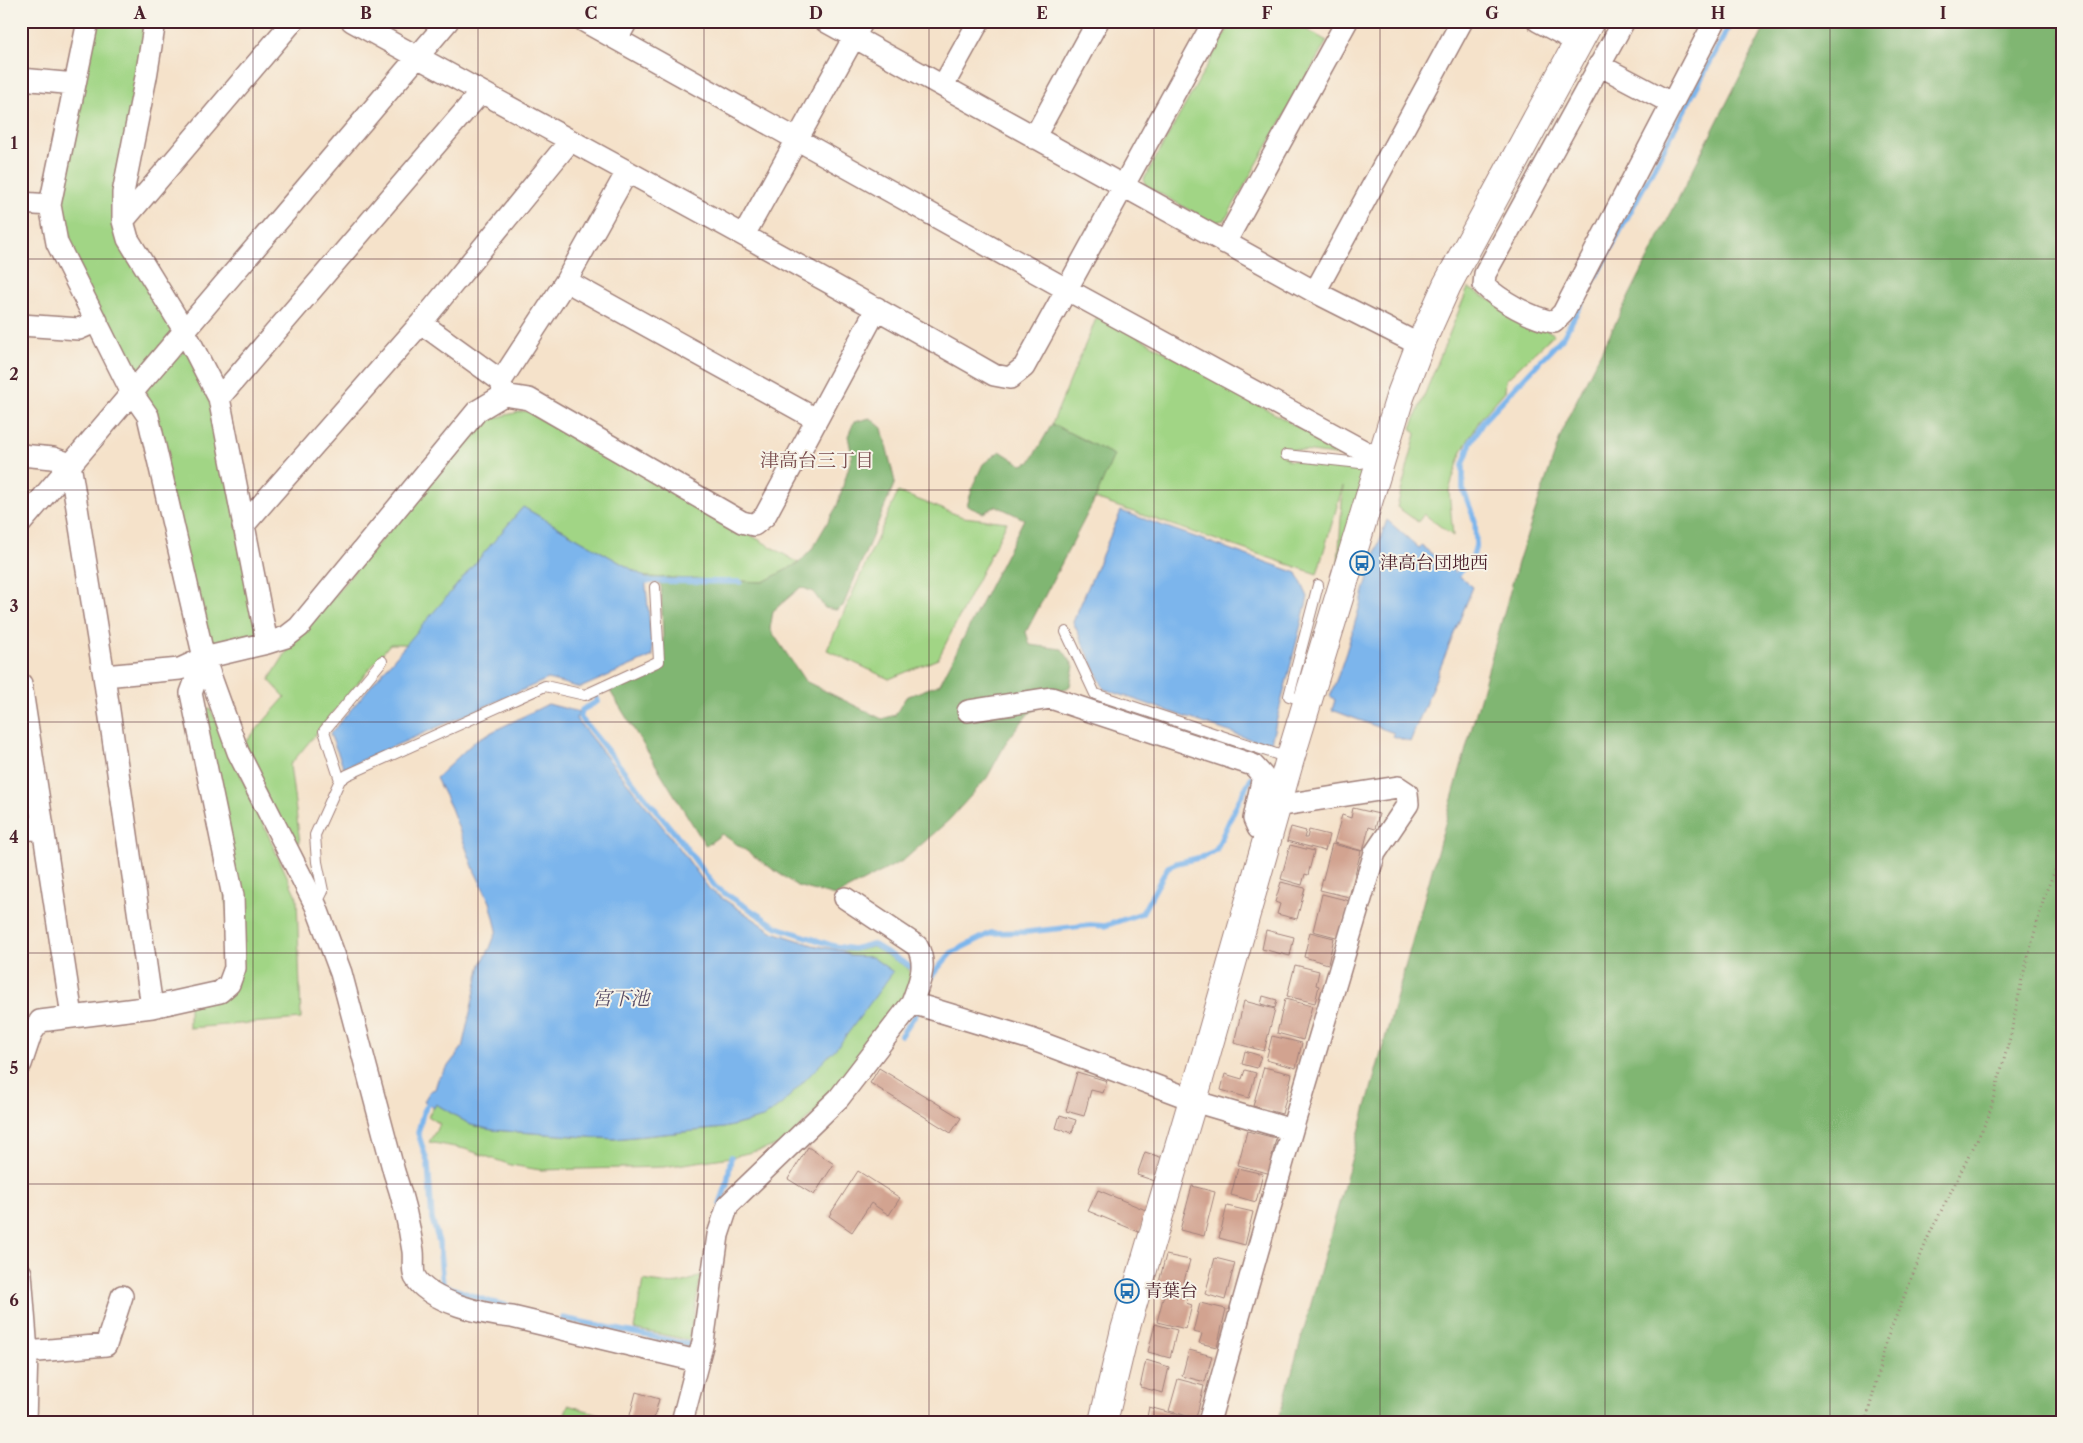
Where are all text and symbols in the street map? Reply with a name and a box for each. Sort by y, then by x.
text: A [133,3,147,23]
text: B [360,3,372,23]
text: C [585,3,597,23]
text: D [809,3,823,23]
text: E [1036,3,1048,23]
text: F [1262,3,1273,23]
text: G [1485,3,1499,23]
text: H [1711,3,1725,23]
text: I [1940,3,1947,23]
text: 1 [10,133,18,153]
text: 2 [9,364,19,384]
district label: 津高台三丁目 [760,449,874,472]
bus stop icon: 津高台団地西 [1349,550,1375,576]
place label: 津高台団地西 [1380,552,1488,574]
text: 3 [9,596,19,616]
text: 4 [9,827,19,847]
water label: 宮下池 [592,987,651,1010]
text: 5 [10,1058,19,1078]
bus stop icon: 青葉台 [1114,1278,1140,1304]
place label: 青葉台 [1144,1280,1198,1302]
text: 6 [9,1290,19,1310]

